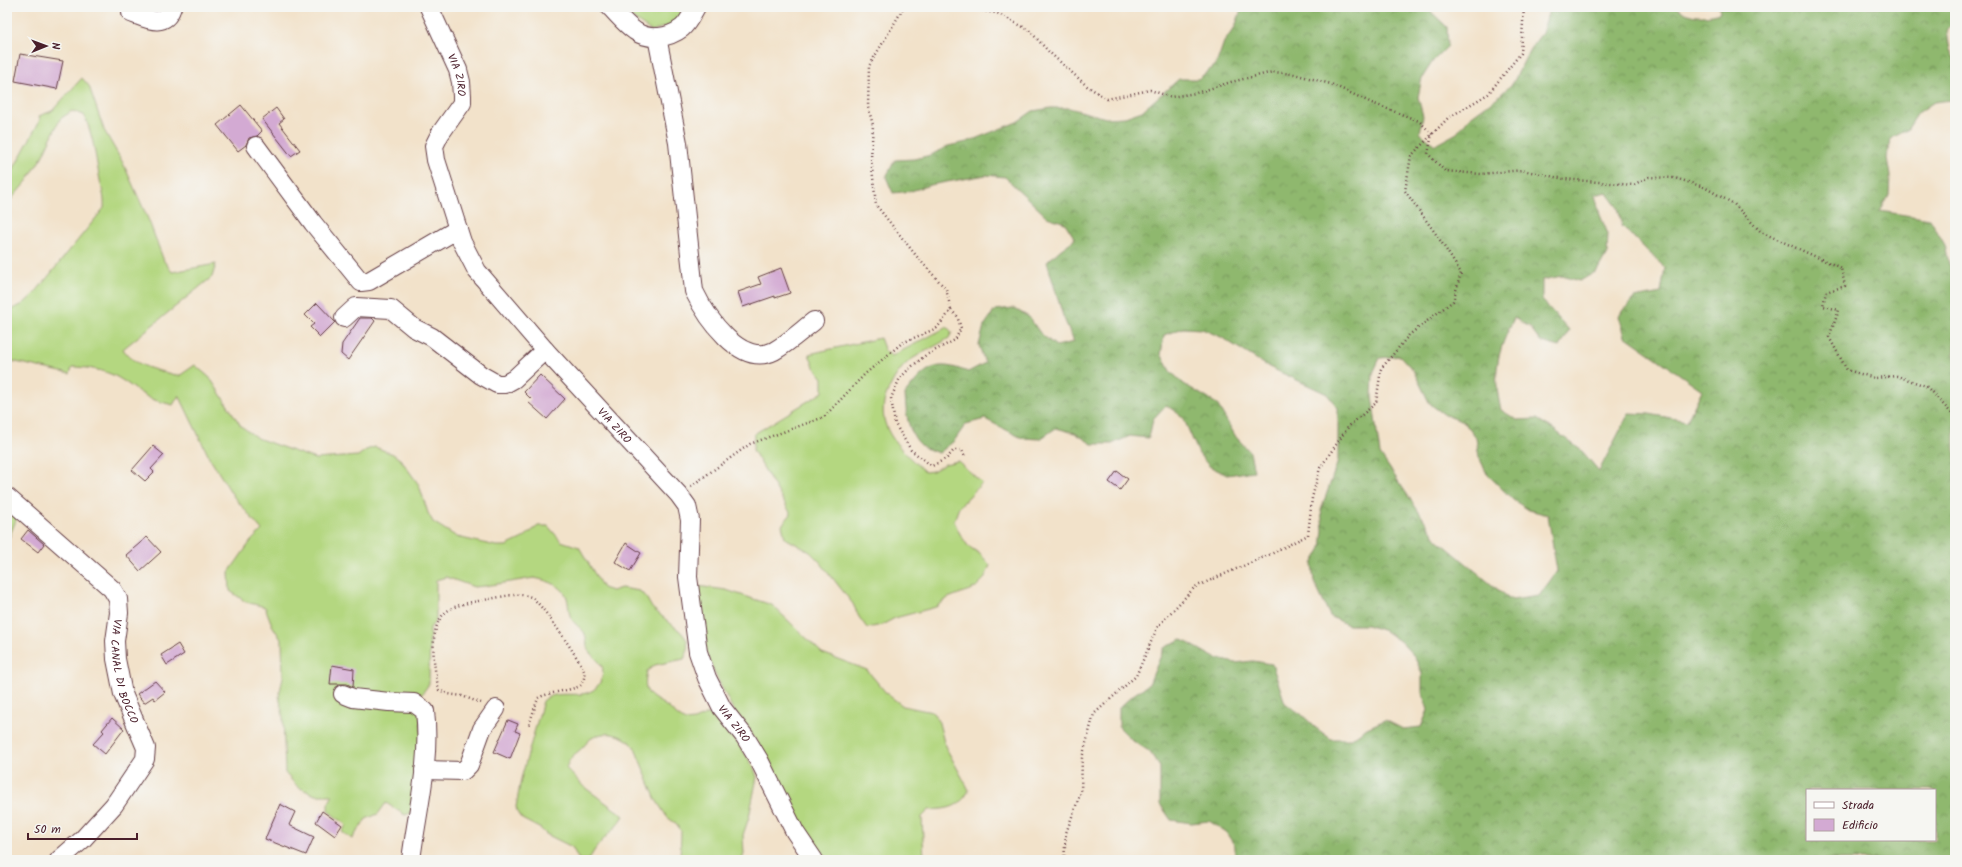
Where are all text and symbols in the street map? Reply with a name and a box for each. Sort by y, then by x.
north arrow [26,26,66,66]
text: N [46,42,64,50]
street label: VIA ZIRO [442,51,470,97]
street label: VIA ZIRO [593,404,636,449]
street label: VIA CANAL DI BOCCO [105,618,143,727]
street label: VIA ZIRO [713,701,754,746]
legend [1806,789,1936,841]
text: Strada [1842,796,1875,815]
scale bar [28,815,137,841]
text: Edificio [1842,816,1878,835]
text: 50 m [34,820,61,839]

